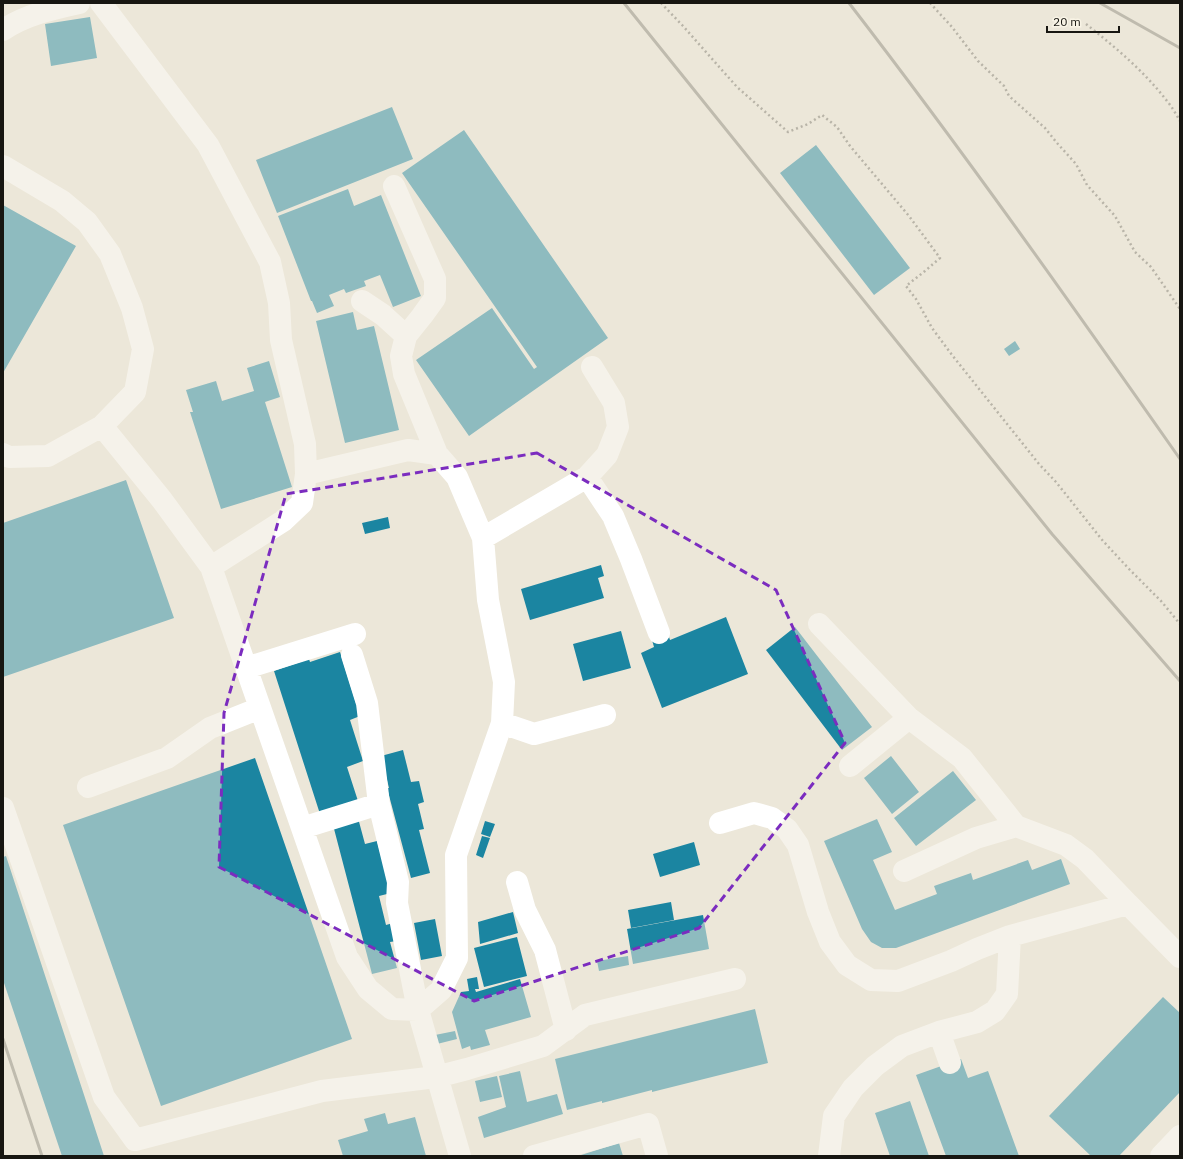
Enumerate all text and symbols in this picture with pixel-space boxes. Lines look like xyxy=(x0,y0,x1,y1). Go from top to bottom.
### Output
scale bar xyxy=(1047,8,1119,34)
text: 20 m xyxy=(1053,14,1081,29)

